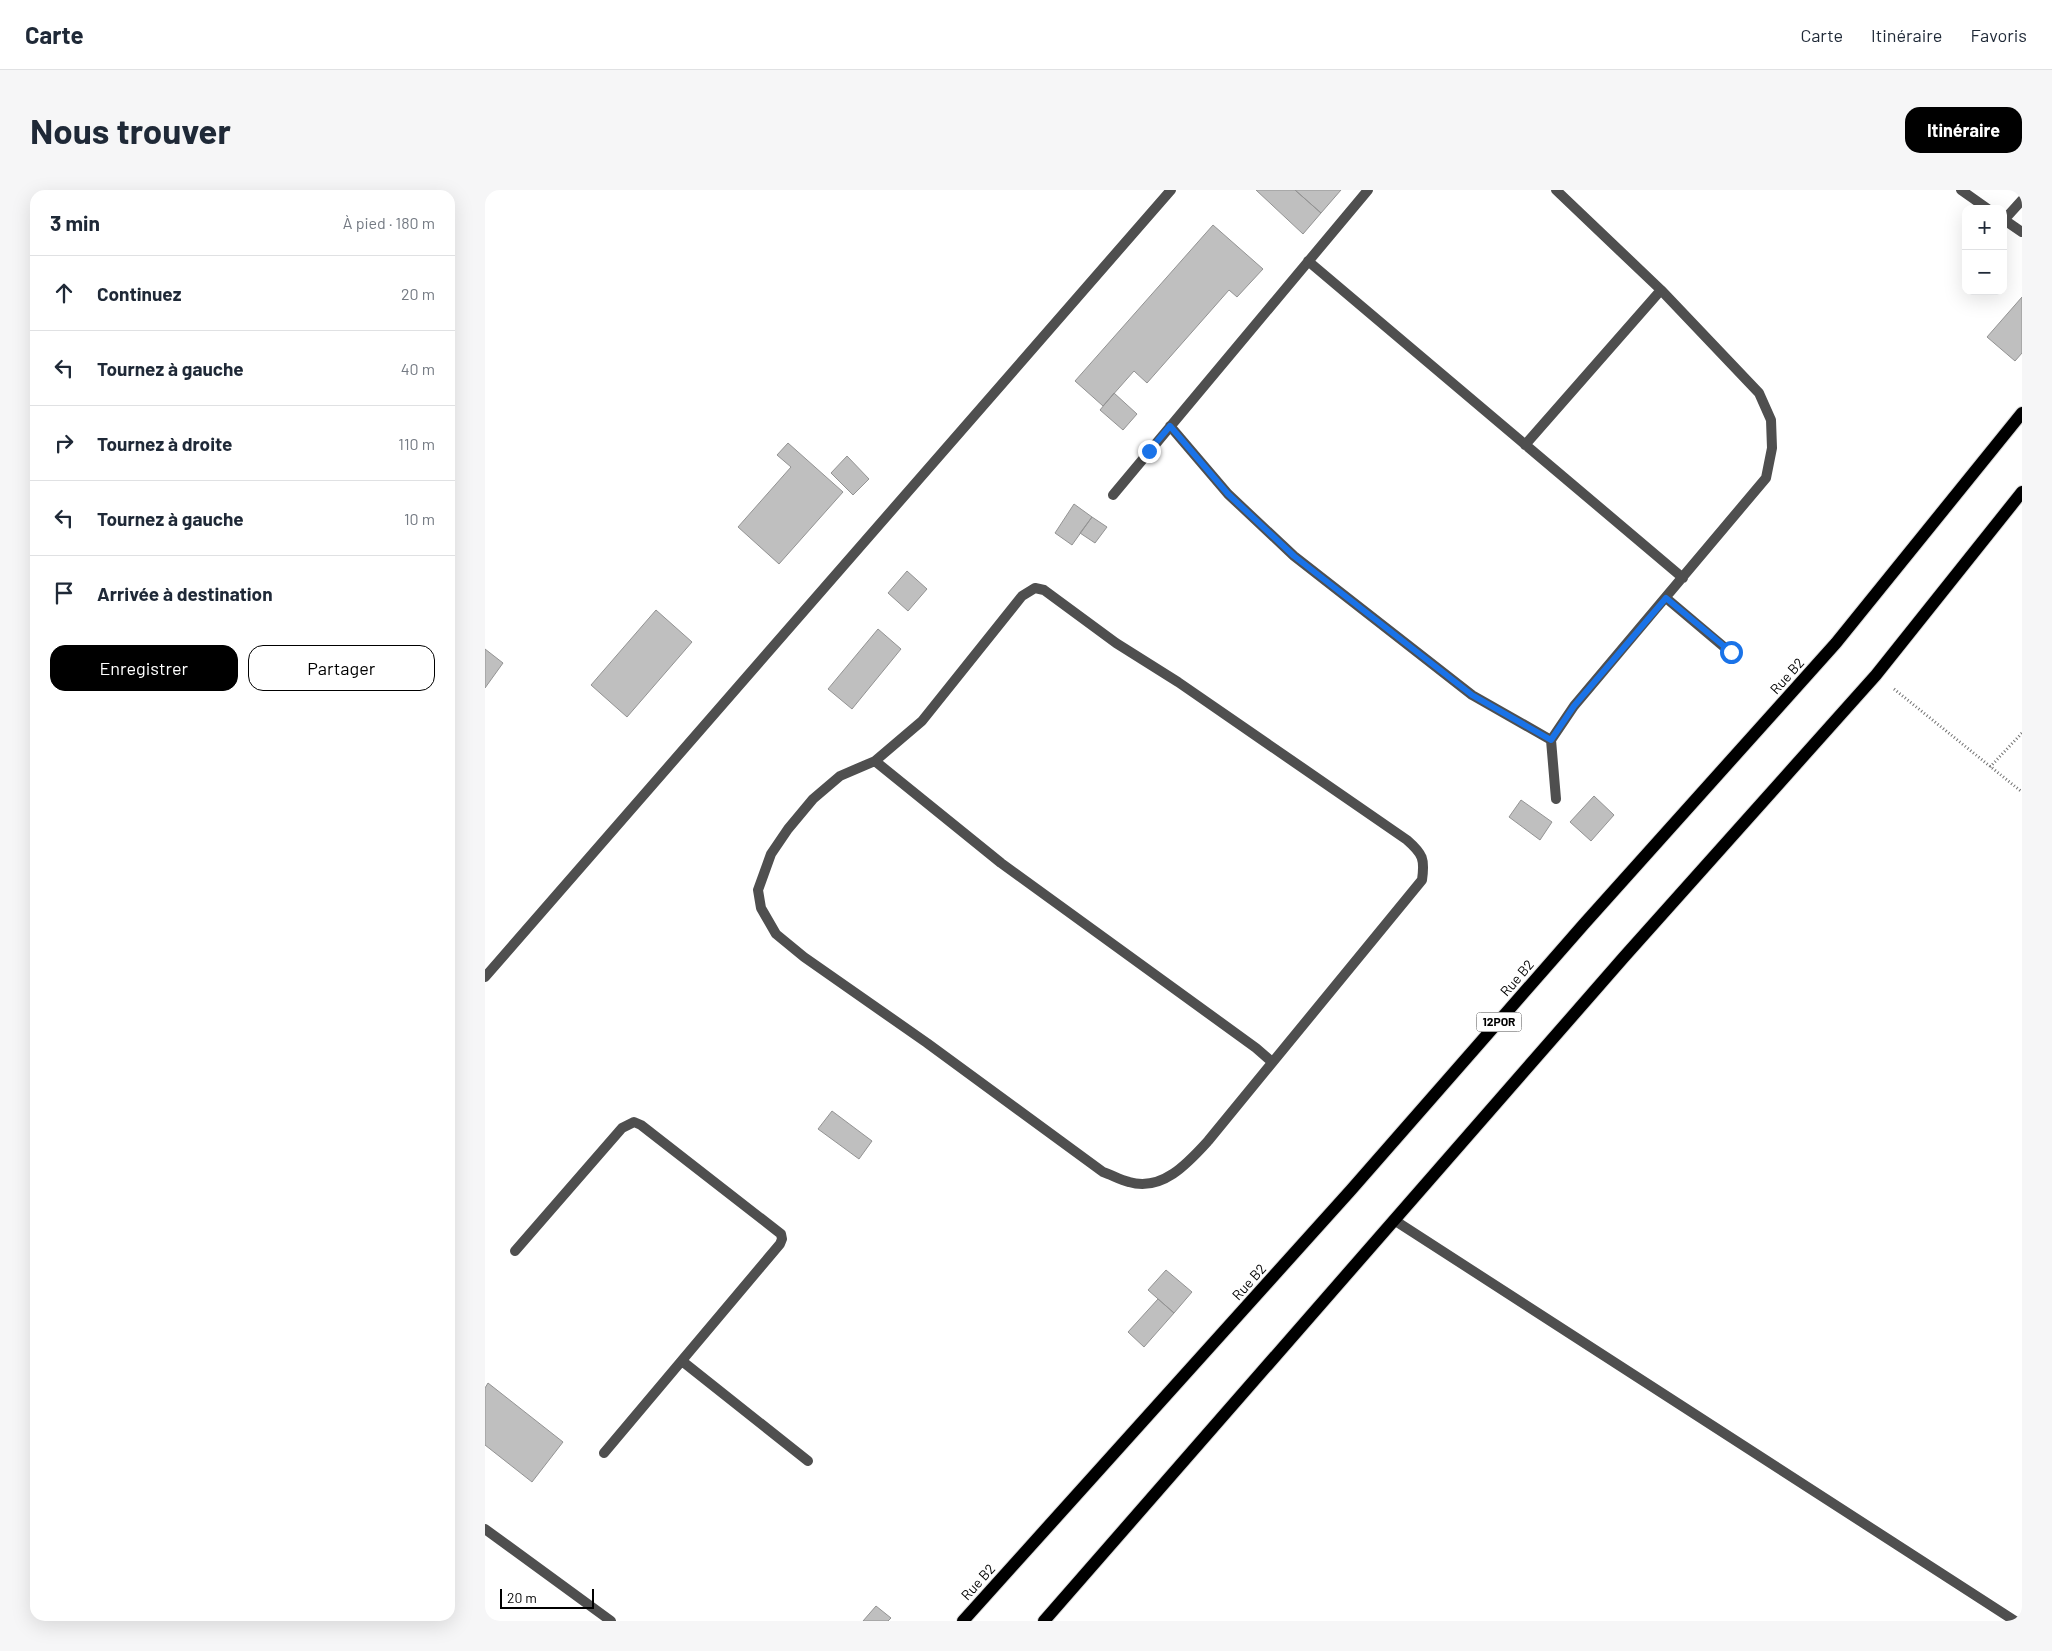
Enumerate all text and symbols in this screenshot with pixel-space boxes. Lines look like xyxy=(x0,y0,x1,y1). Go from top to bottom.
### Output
text: Carte xyxy=(25,20,84,49)
text: Carte xyxy=(1800,24,1843,46)
text: Itinéraire xyxy=(1871,24,1942,46)
text: Favoris xyxy=(1970,24,2027,46)
button: Itinéraire xyxy=(1905,107,2022,153)
text: Nous trouver xyxy=(30,109,231,151)
map controls xyxy=(1962,205,2007,295)
button: + xyxy=(1962,205,2007,250)
text: 3 min xyxy=(50,210,100,235)
text: À pied · 180 m xyxy=(343,213,435,232)
button: − xyxy=(1962,250,2007,295)
icon: ahead xyxy=(50,279,78,307)
text: Continuez xyxy=(97,282,181,305)
text: 20 m xyxy=(401,284,435,303)
icon: left xyxy=(50,354,78,382)
text: Tournez à gauche xyxy=(97,357,244,380)
text: 40 m xyxy=(401,359,435,378)
icon: right xyxy=(50,429,78,457)
text: Tournez à droite xyxy=(97,432,233,455)
text: 110 m xyxy=(398,434,435,453)
route end xyxy=(1138,440,1161,463)
icon: left xyxy=(50,504,78,532)
text: Tournez à gauche xyxy=(97,507,244,530)
text: 10 m xyxy=(404,509,435,528)
icon: arrive xyxy=(50,579,78,607)
text: Arrivée à destination xyxy=(97,582,273,605)
route start xyxy=(1720,641,1743,664)
button: Enregistrer xyxy=(50,645,238,691)
button: Partager xyxy=(248,645,435,691)
street label: Rue B2 xyxy=(1766,654,1807,697)
street label: Rue B2 xyxy=(1496,956,1537,999)
road number: 12POR xyxy=(1477,1012,1521,1032)
street label: Rue B2 xyxy=(1228,1260,1269,1303)
street label: Rue B2 xyxy=(957,1560,998,1603)
scale bar xyxy=(500,1586,594,1609)
text: 20 m xyxy=(507,1589,537,1606)

